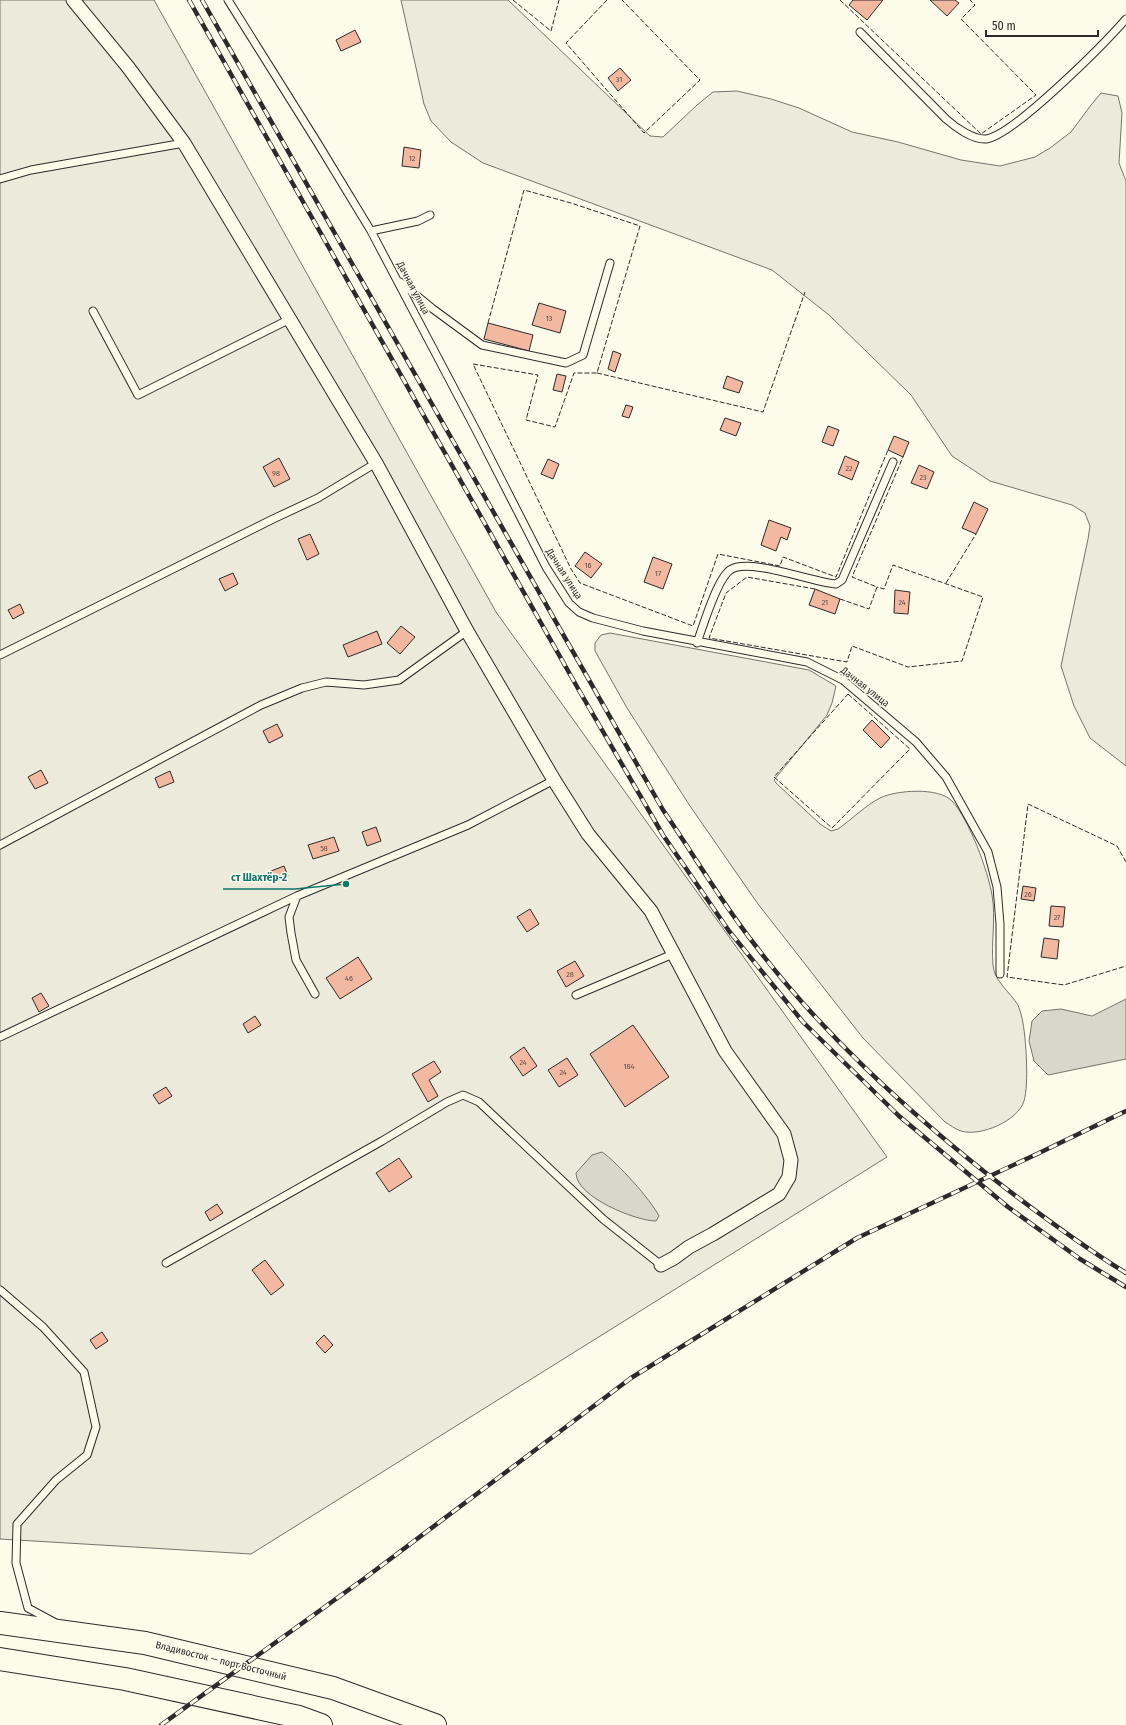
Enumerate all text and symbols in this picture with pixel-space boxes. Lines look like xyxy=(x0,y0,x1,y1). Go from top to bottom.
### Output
scale bar xyxy=(986,12,1098,38)
text: 50 m xyxy=(992,19,1016,33)
house number: 31 xyxy=(616,75,622,84)
house number: 12 xyxy=(409,154,416,163)
street label: Дачная улица xyxy=(394,259,432,317)
house number: 13 xyxy=(546,314,553,323)
house number: 22 xyxy=(845,464,853,473)
house number: 98 xyxy=(272,469,280,478)
house number: 23 xyxy=(919,473,927,482)
street label: Дачная улица xyxy=(543,546,585,602)
house number: 16 xyxy=(584,561,592,570)
house number: 17 xyxy=(655,569,662,578)
house number: 21 xyxy=(822,598,828,607)
house number: 24 xyxy=(898,598,906,607)
street label: Дачная улица xyxy=(838,664,892,710)
house number: 58 xyxy=(320,844,328,853)
callout: ст Шахтёр-2 xyxy=(223,866,295,889)
text: ст Шахтёр-2 xyxy=(231,871,287,884)
house number: 26 xyxy=(1024,890,1032,899)
house number: 27 xyxy=(1054,913,1061,922)
house number: 28 xyxy=(566,970,574,979)
house number: 46 xyxy=(345,974,353,983)
house number: 24 xyxy=(519,1058,527,1067)
house number: 184 xyxy=(624,1062,635,1071)
house number: 24 xyxy=(559,1068,567,1077)
street label: Владивосток — порт Восточный xyxy=(154,1639,288,1683)

